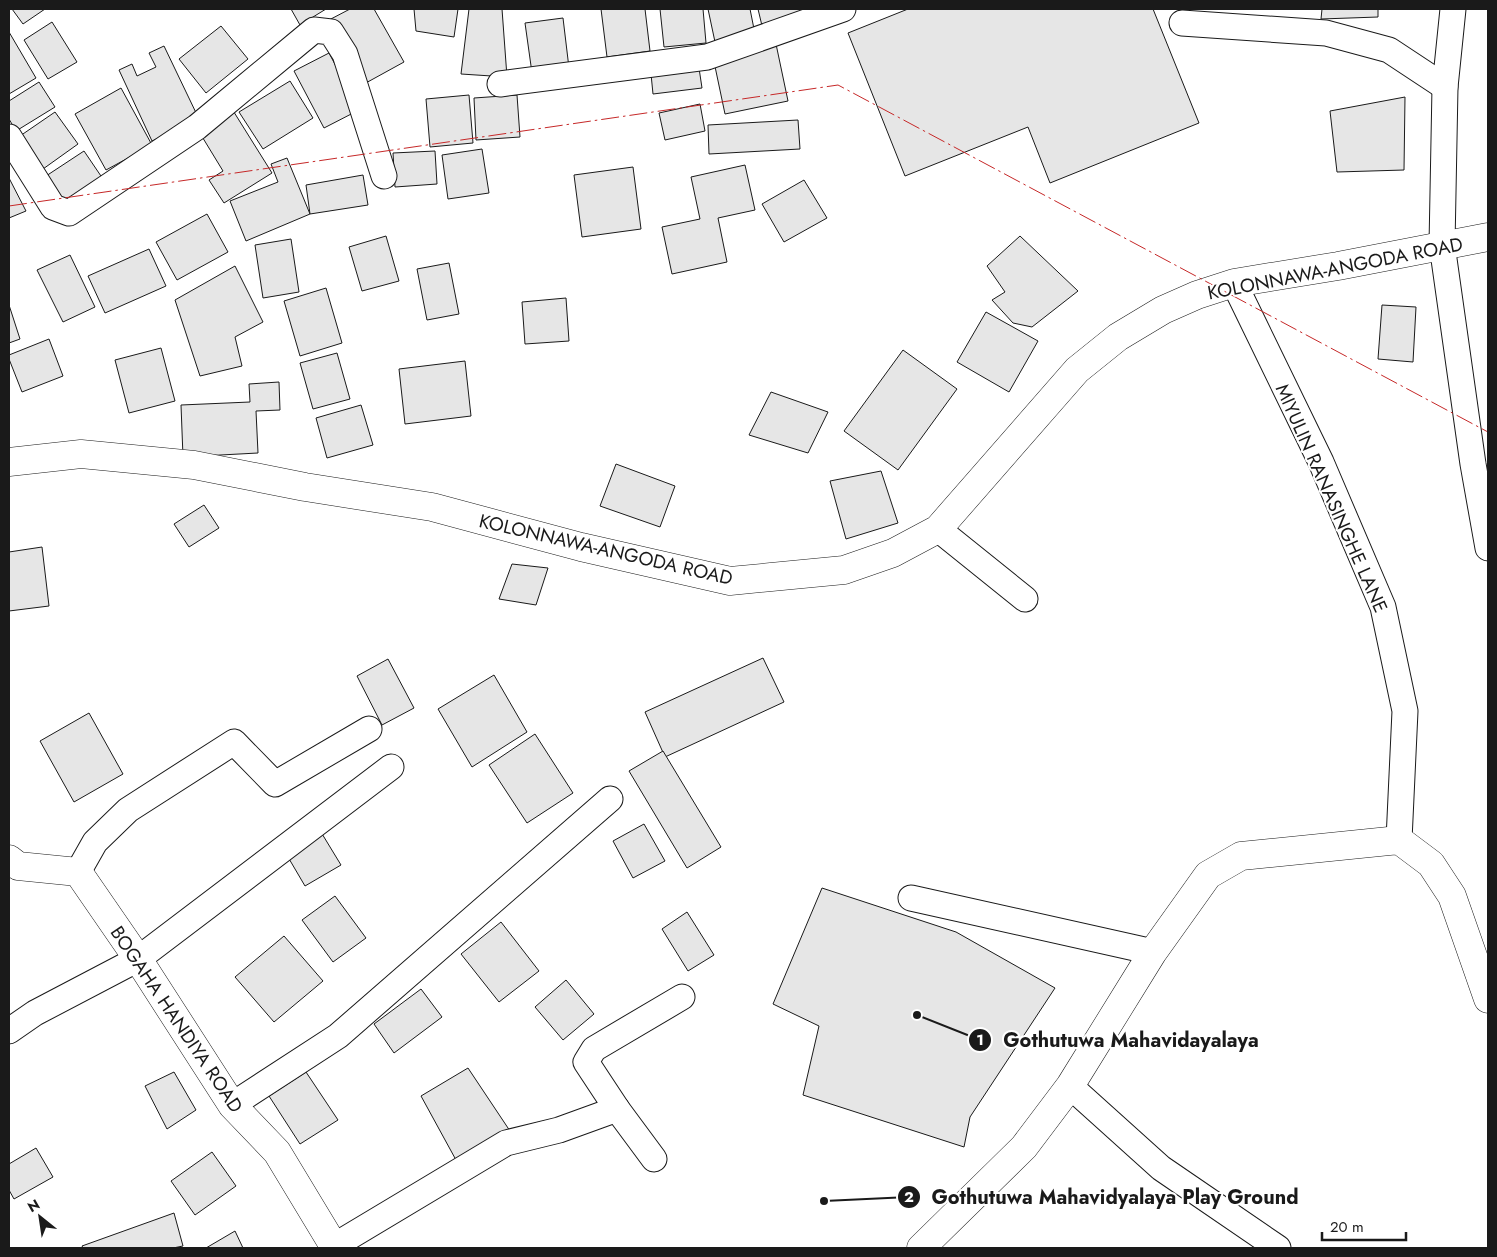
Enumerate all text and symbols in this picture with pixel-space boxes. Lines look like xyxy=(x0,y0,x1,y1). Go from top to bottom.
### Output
street label: KOLONNAWA-ANGODA ROAD xyxy=(1205,230,1465,306)
street label: MIYULIN RANASINGHE LANE xyxy=(1269,380,1394,617)
street label: KOLONNAWA-ANGODA ROAD xyxy=(476,507,735,592)
street label: BOGAHA HANDIYA ROAD xyxy=(104,920,249,1118)
callout: Gothutuwa Mahavidayalaya xyxy=(968,1023,1268,1058)
text: Gothutuwa Mahavidayalaya xyxy=(1003,1026,1259,1055)
text: 1 xyxy=(976,1029,984,1051)
callout: Gothutuwa Mahavidyalaya Play Ground xyxy=(896,1179,1308,1214)
text: Gothutuwa Mahavidyalaya Play Ground xyxy=(931,1183,1299,1212)
text: 2 xyxy=(904,1186,914,1208)
north arrow xyxy=(15,1192,65,1242)
text: N xyxy=(24,1194,43,1217)
scale bar xyxy=(1322,1210,1406,1242)
text: 20 m xyxy=(1330,1216,1364,1238)

